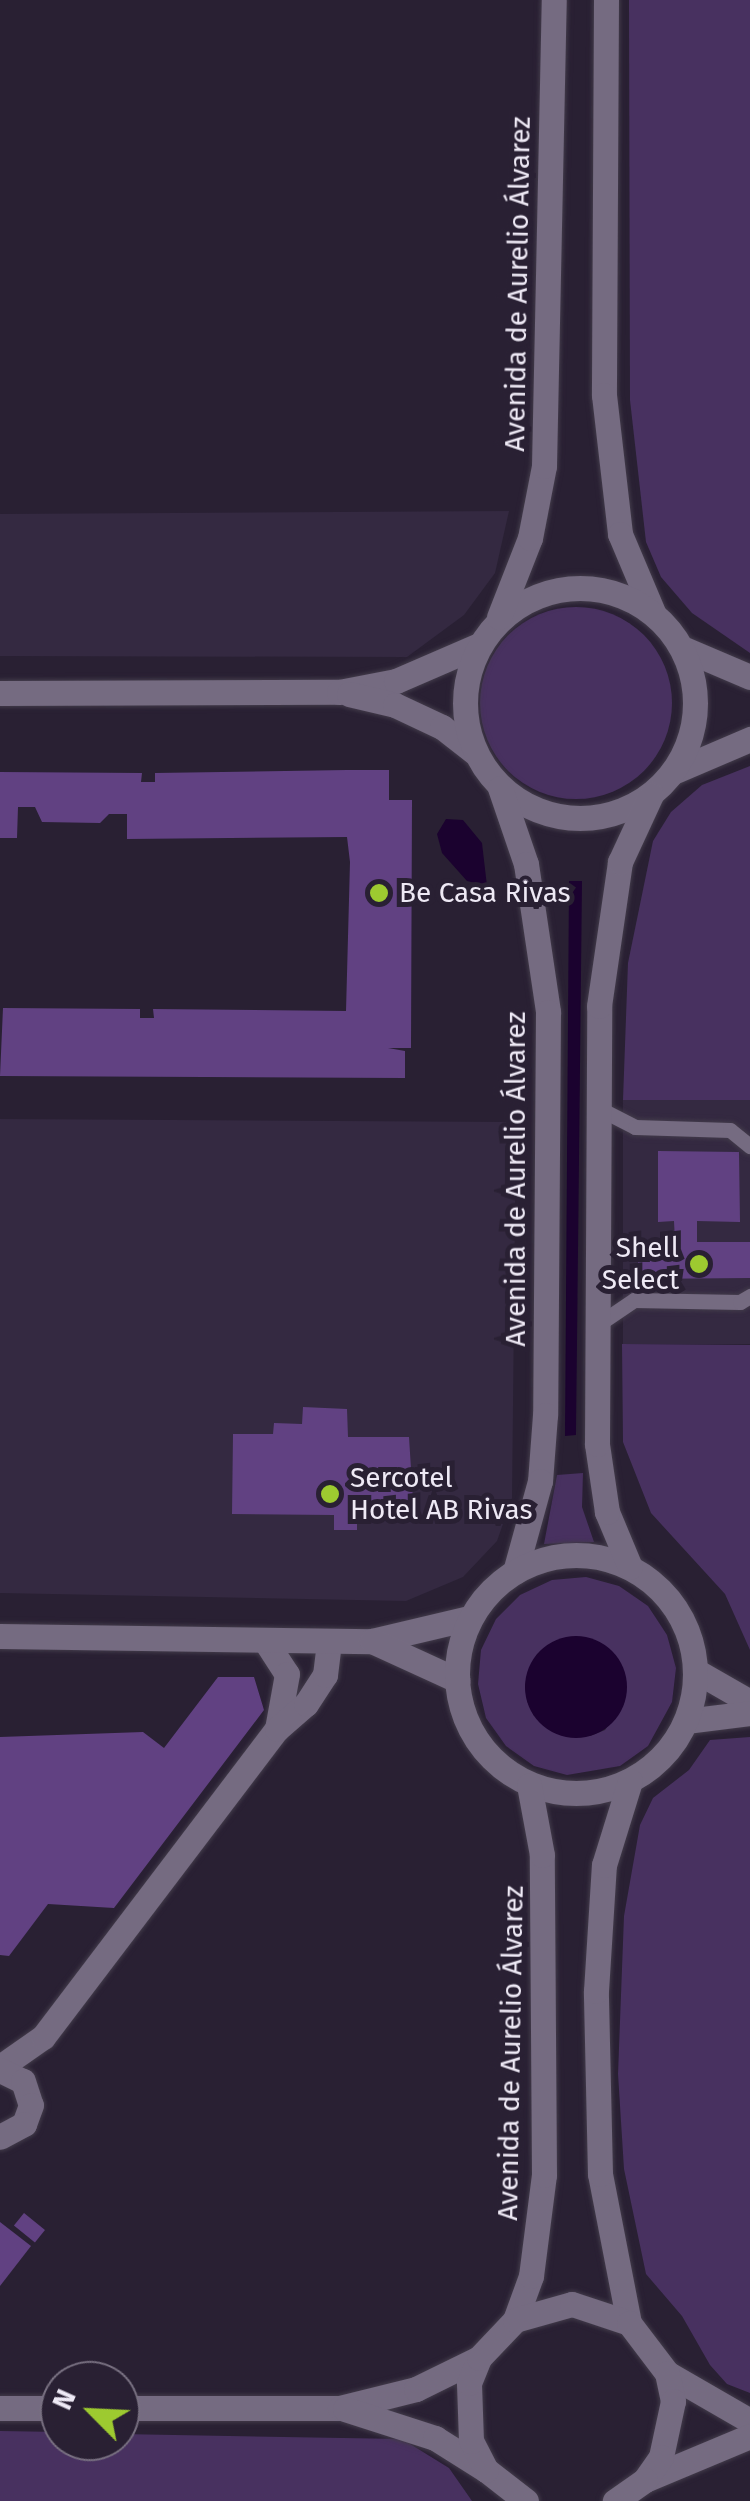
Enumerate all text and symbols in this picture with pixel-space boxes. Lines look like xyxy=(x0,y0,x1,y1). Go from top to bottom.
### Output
street label: Avenida de Aurelio Álvarez xyxy=(498,116,538,452)
place label: Be Casa Rivas xyxy=(399,876,571,910)
marker: Be Casa Rivas xyxy=(368,882,390,904)
street label: Avenida de Aurelio Álvarez xyxy=(499,1011,533,1347)
place label: Shell Select xyxy=(602,1231,679,1297)
marker: Shell Select xyxy=(688,1253,710,1275)
place label: Sercotel Hotel AB Rivas xyxy=(350,1461,533,1527)
marker: Sercotel Hotel AB Rivas xyxy=(319,1483,341,1505)
street label: Avenida de Aurelio Álvarez xyxy=(491,1885,531,2221)
north arrow xyxy=(40,2361,140,2461)
text: N xyxy=(45,2384,83,2415)

